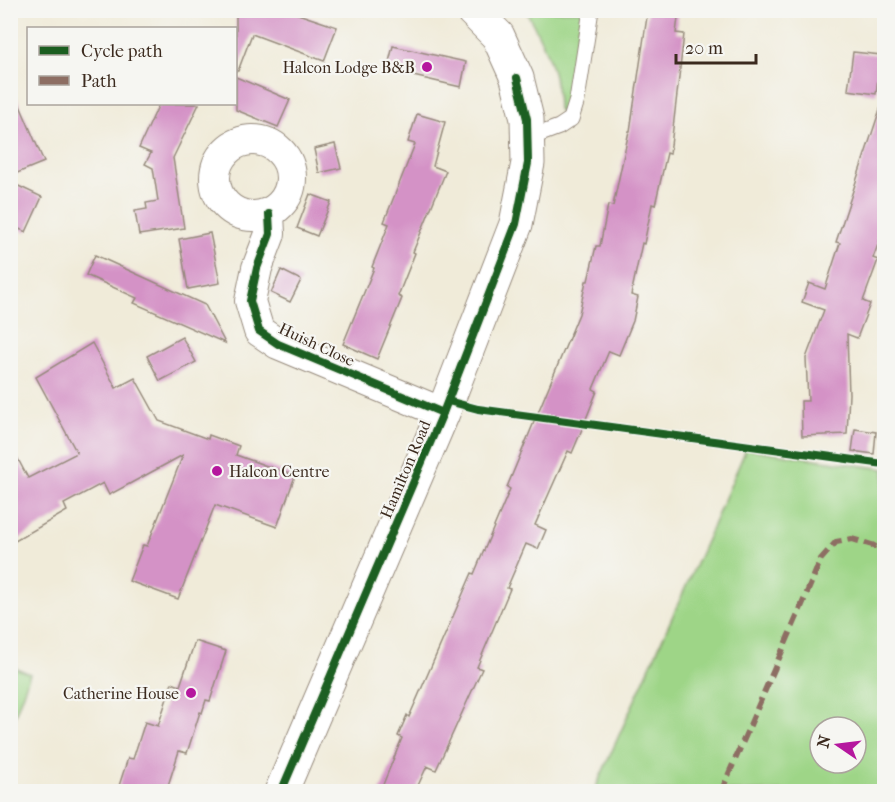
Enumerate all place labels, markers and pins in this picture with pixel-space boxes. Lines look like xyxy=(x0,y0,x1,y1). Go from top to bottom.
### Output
place label: Halcon Lodge B&B xyxy=(282,58,415,77)
marker: Halcon Lodge B&B xyxy=(420,60,434,74)
place label: Halcon Centre xyxy=(229,462,329,481)
marker: Halcon Centre xyxy=(210,464,224,478)
place label: Catherine House xyxy=(63,684,179,703)
marker: Catherine House xyxy=(184,686,198,700)

